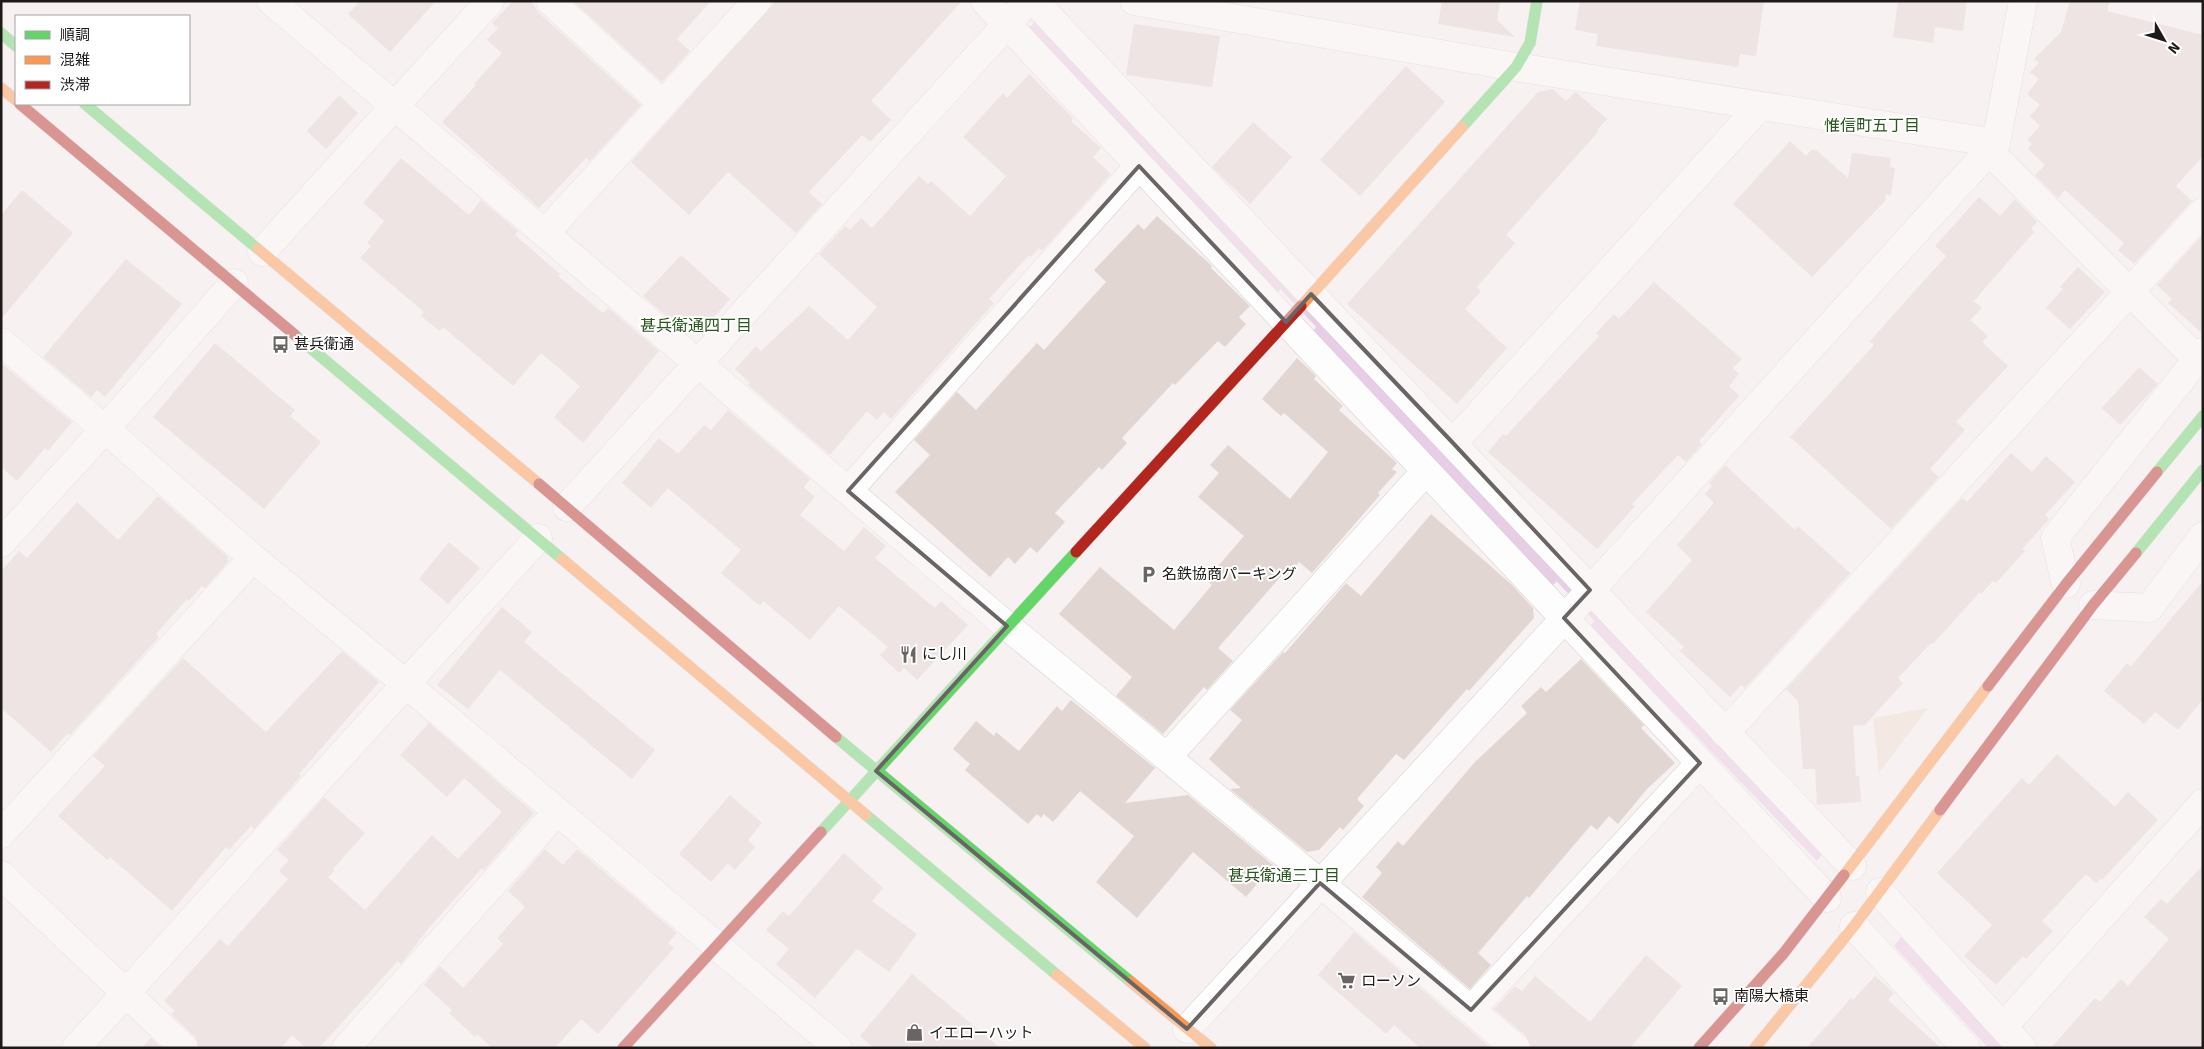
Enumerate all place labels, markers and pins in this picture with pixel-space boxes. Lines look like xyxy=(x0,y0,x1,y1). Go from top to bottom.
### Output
bus stop icon: 甚兵衛通 xyxy=(270,334,290,354)
place label: 甚兵衛通 xyxy=(294,335,354,353)
parking icon: 名鉄協商パーキング xyxy=(1138,564,1158,584)
place label: 名鉄協商パーキング xyxy=(1162,565,1297,583)
restaurant icon: にし川 xyxy=(898,644,918,664)
place label: にし川 xyxy=(922,645,967,663)
supermarket icon: ローソン xyxy=(1337,971,1357,991)
place label: ローソン xyxy=(1361,972,1421,990)
bus stop icon: 南陽大橋東 xyxy=(1710,986,1730,1006)
place label: 南陽大橋東 xyxy=(1734,987,1809,1005)
shop icon: イエローハット xyxy=(905,1023,925,1043)
place label: イエローハット xyxy=(929,1024,1034,1042)

